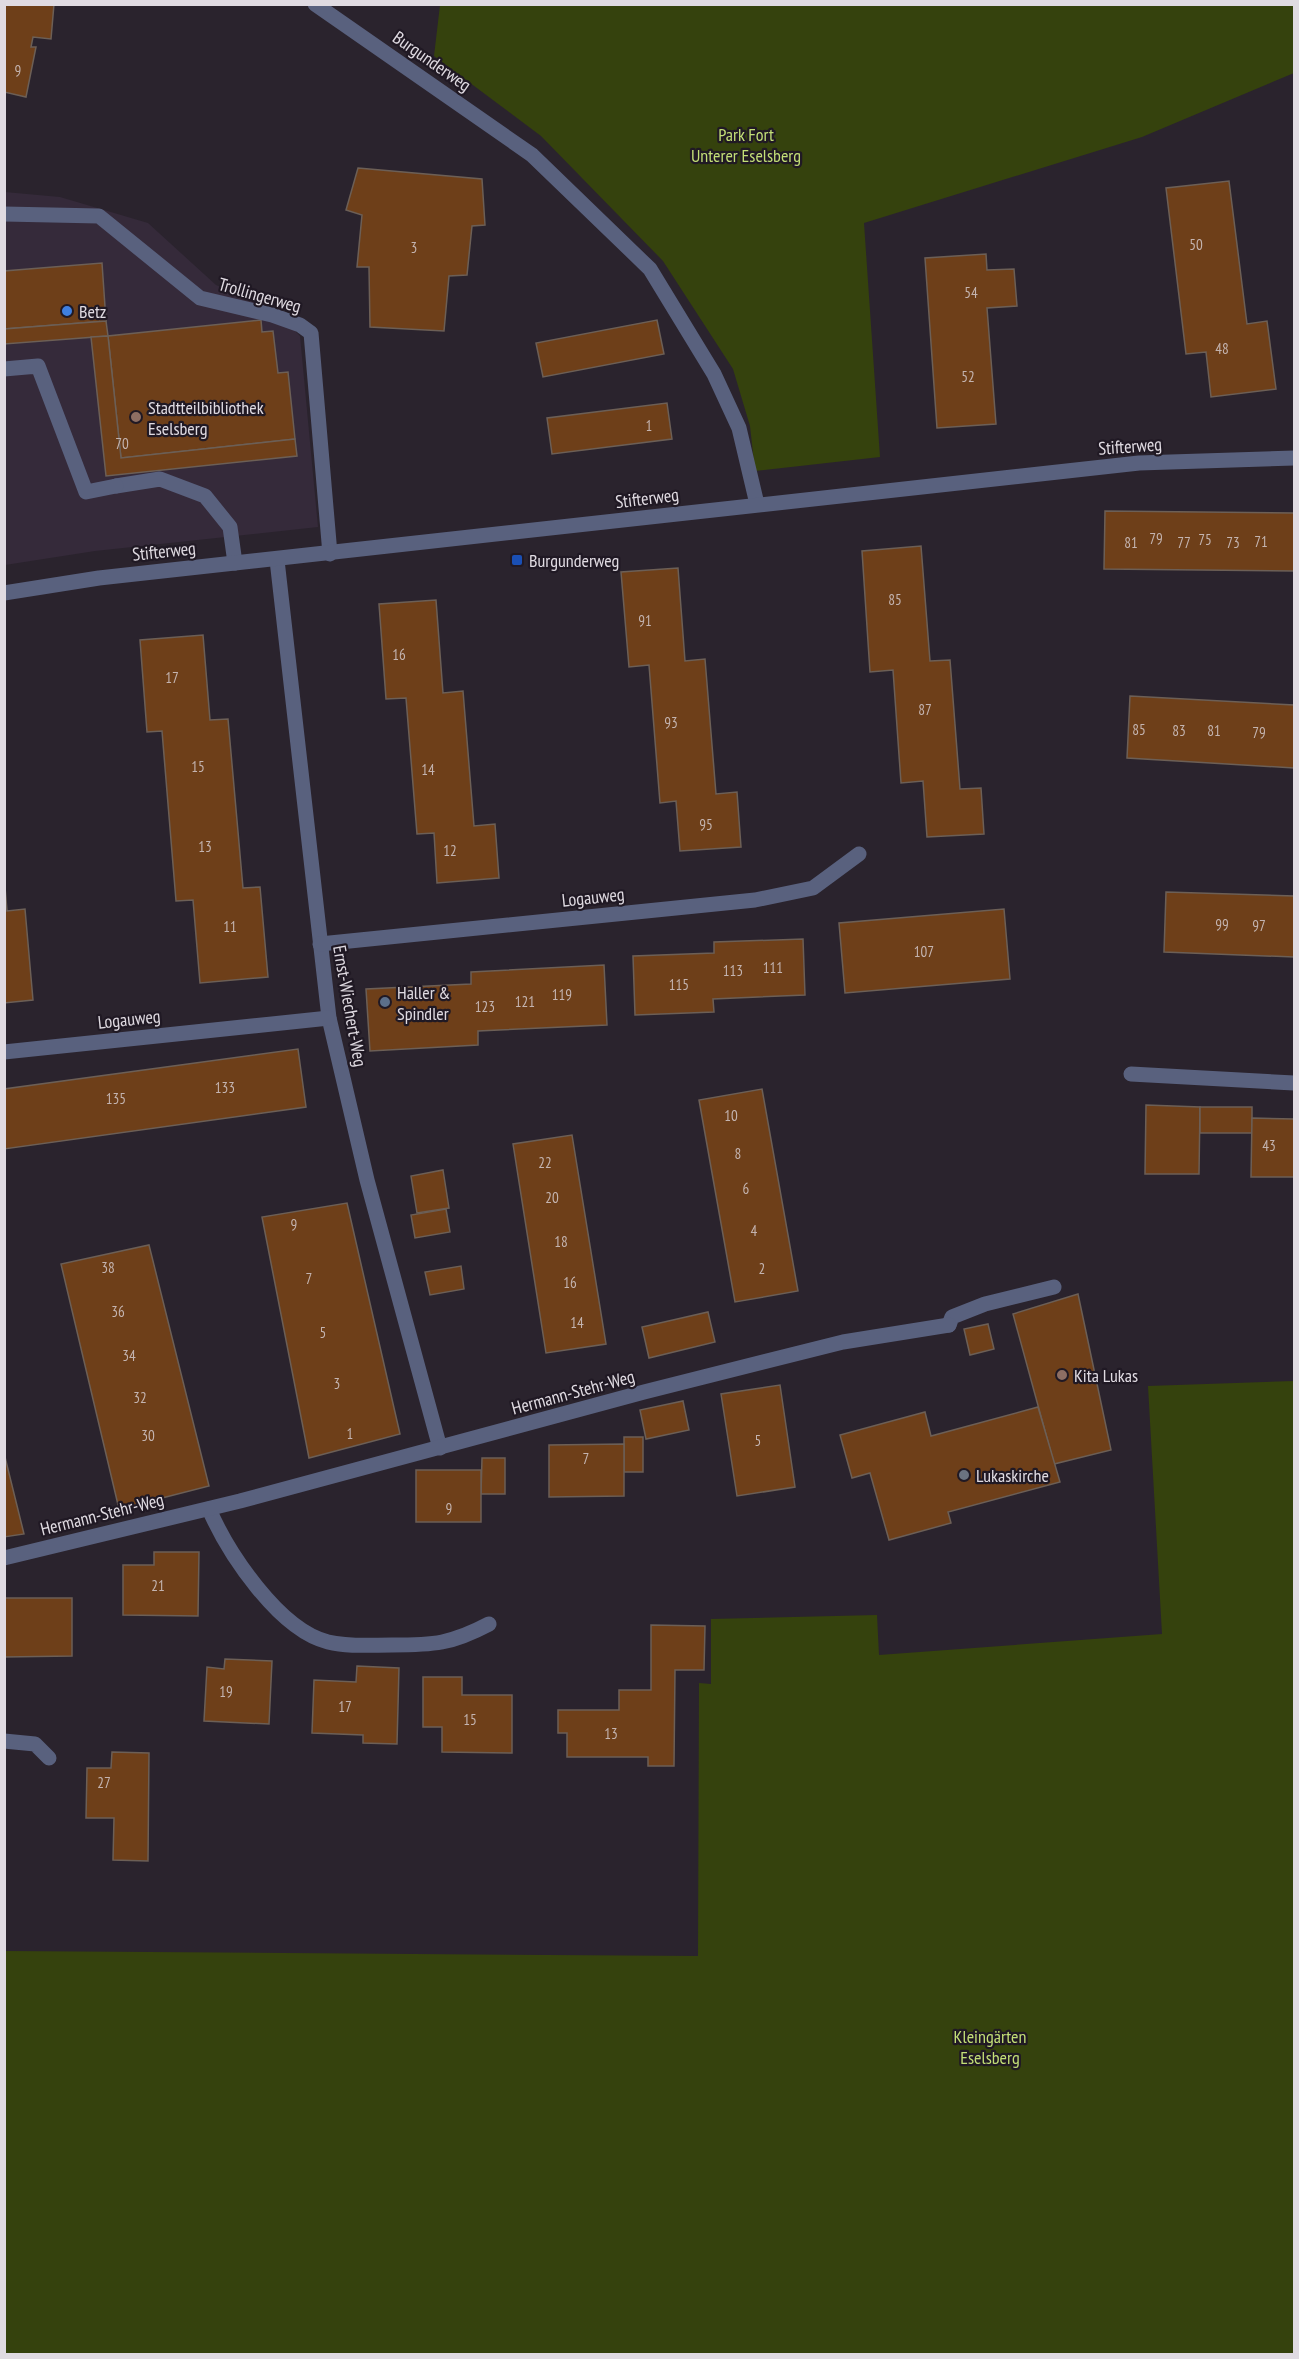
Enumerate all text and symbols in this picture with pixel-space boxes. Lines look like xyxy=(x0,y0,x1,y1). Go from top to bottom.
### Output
street label: Burgunderweg xyxy=(388,26,476,96)
house number: 9 xyxy=(15,61,21,80)
park label: Park Fort Unterer Eselsberg xyxy=(691,123,801,167)
house number: 50 xyxy=(1189,235,1203,254)
house number: 3 xyxy=(411,238,417,257)
street label: Trollingerweg xyxy=(216,272,304,318)
house number: 54 xyxy=(964,283,978,302)
place label: Betz xyxy=(79,300,106,323)
marker: Betz xyxy=(60,304,74,318)
house number: 48 xyxy=(1215,339,1229,358)
house number: 52 xyxy=(961,367,975,386)
place label: Stadtteilbibliothek Eselsberg xyxy=(148,396,264,440)
marker: Stadtteilbibliothek Eselsberg xyxy=(129,410,143,424)
house number: 1 xyxy=(646,416,652,435)
street label: Stifterweg xyxy=(1097,432,1163,460)
house number: 70 xyxy=(115,434,129,453)
street label: Stifterweg xyxy=(614,483,680,513)
house number: 79 xyxy=(1149,529,1163,548)
house number: 75 xyxy=(1198,530,1212,549)
house number: 71 xyxy=(1254,532,1268,551)
house number: 81 xyxy=(1124,533,1138,552)
house number: 77 xyxy=(1177,533,1191,552)
house number: 73 xyxy=(1226,533,1240,552)
street label: Stifterweg xyxy=(131,536,197,566)
place label: Burgunderweg xyxy=(529,549,619,572)
marker: Burgunderweg xyxy=(510,553,524,567)
house number: 85 xyxy=(888,590,902,609)
house number: 91 xyxy=(638,611,652,630)
house number: 16 xyxy=(392,645,406,664)
house number: 17 xyxy=(165,668,179,687)
house number: 87 xyxy=(918,700,932,719)
house number: 93 xyxy=(664,713,678,732)
house number: 85 xyxy=(1132,720,1146,739)
house number: 83 xyxy=(1172,721,1186,740)
house number: 81 xyxy=(1207,721,1221,740)
house number: 79 xyxy=(1252,723,1266,742)
house number: 15 xyxy=(191,757,205,776)
house number: 14 xyxy=(421,760,435,779)
house number: 95 xyxy=(699,815,713,834)
house number: 13 xyxy=(198,837,212,856)
house number: 12 xyxy=(443,841,457,860)
street label: Logauweg xyxy=(561,882,625,912)
house number: 99 xyxy=(1215,915,1229,934)
house number: 97 xyxy=(1252,916,1266,935)
house number: 11 xyxy=(223,917,237,936)
house number: 107 xyxy=(914,942,934,961)
street label: Ernst-Wiechert-Weg xyxy=(328,943,372,1069)
house number: 111 xyxy=(763,958,783,977)
house number: 113 xyxy=(723,961,743,980)
house number: 115 xyxy=(669,975,689,994)
place label: Haller & Spindler xyxy=(397,981,450,1025)
house number: 119 xyxy=(552,985,572,1004)
house number: 121 xyxy=(515,992,535,1011)
marker: Haller & Spindler xyxy=(378,995,392,1009)
house number: 123 xyxy=(475,997,495,1016)
street label: Logauweg xyxy=(97,1004,161,1034)
house number: 133 xyxy=(215,1078,235,1097)
house number: 135 xyxy=(106,1089,126,1108)
house number: 10 xyxy=(724,1106,738,1125)
house number: 43 xyxy=(1262,1136,1276,1155)
house number: 8 xyxy=(735,1144,741,1163)
house number: 22 xyxy=(538,1153,552,1172)
house number: 6 xyxy=(743,1179,750,1198)
house number: 20 xyxy=(545,1188,559,1207)
house number: 9 xyxy=(291,1215,297,1234)
house number: 4 xyxy=(751,1221,758,1240)
house number: 18 xyxy=(554,1232,568,1251)
house number: 38 xyxy=(101,1258,115,1277)
house number: 2 xyxy=(759,1259,765,1278)
house number: 7 xyxy=(306,1269,312,1288)
house number: 16 xyxy=(563,1273,577,1292)
house number: 36 xyxy=(111,1302,125,1321)
house number: 14 xyxy=(570,1313,584,1332)
house number: 5 xyxy=(320,1323,326,1342)
house number: 34 xyxy=(122,1346,136,1365)
place label: Kita Lukas xyxy=(1074,1364,1138,1387)
street label: Hermann-Stehr-Weg xyxy=(509,1365,637,1419)
marker: Kita Lukas xyxy=(1055,1368,1069,1382)
house number: 3 xyxy=(334,1374,340,1393)
house number: 32 xyxy=(133,1388,147,1407)
house number: 1 xyxy=(347,1424,353,1443)
house number: 30 xyxy=(141,1426,155,1445)
house number: 5 xyxy=(755,1431,761,1450)
house number: 7 xyxy=(583,1449,589,1468)
place label: Lukaskirche xyxy=(976,1464,1049,1487)
marker: Lukaskirche xyxy=(957,1468,971,1482)
street label: Hermann-Stehr-Weg xyxy=(38,1488,166,1540)
house number: 9 xyxy=(446,1499,452,1518)
house number: 21 xyxy=(151,1576,165,1595)
house number: 19 xyxy=(219,1682,233,1701)
house number: 17 xyxy=(338,1697,352,1716)
house number: 15 xyxy=(463,1710,477,1729)
house number: 13 xyxy=(604,1724,618,1743)
house number: 27 xyxy=(97,1773,111,1792)
park label: Kleingärten Eselsberg xyxy=(954,2025,1026,2069)

